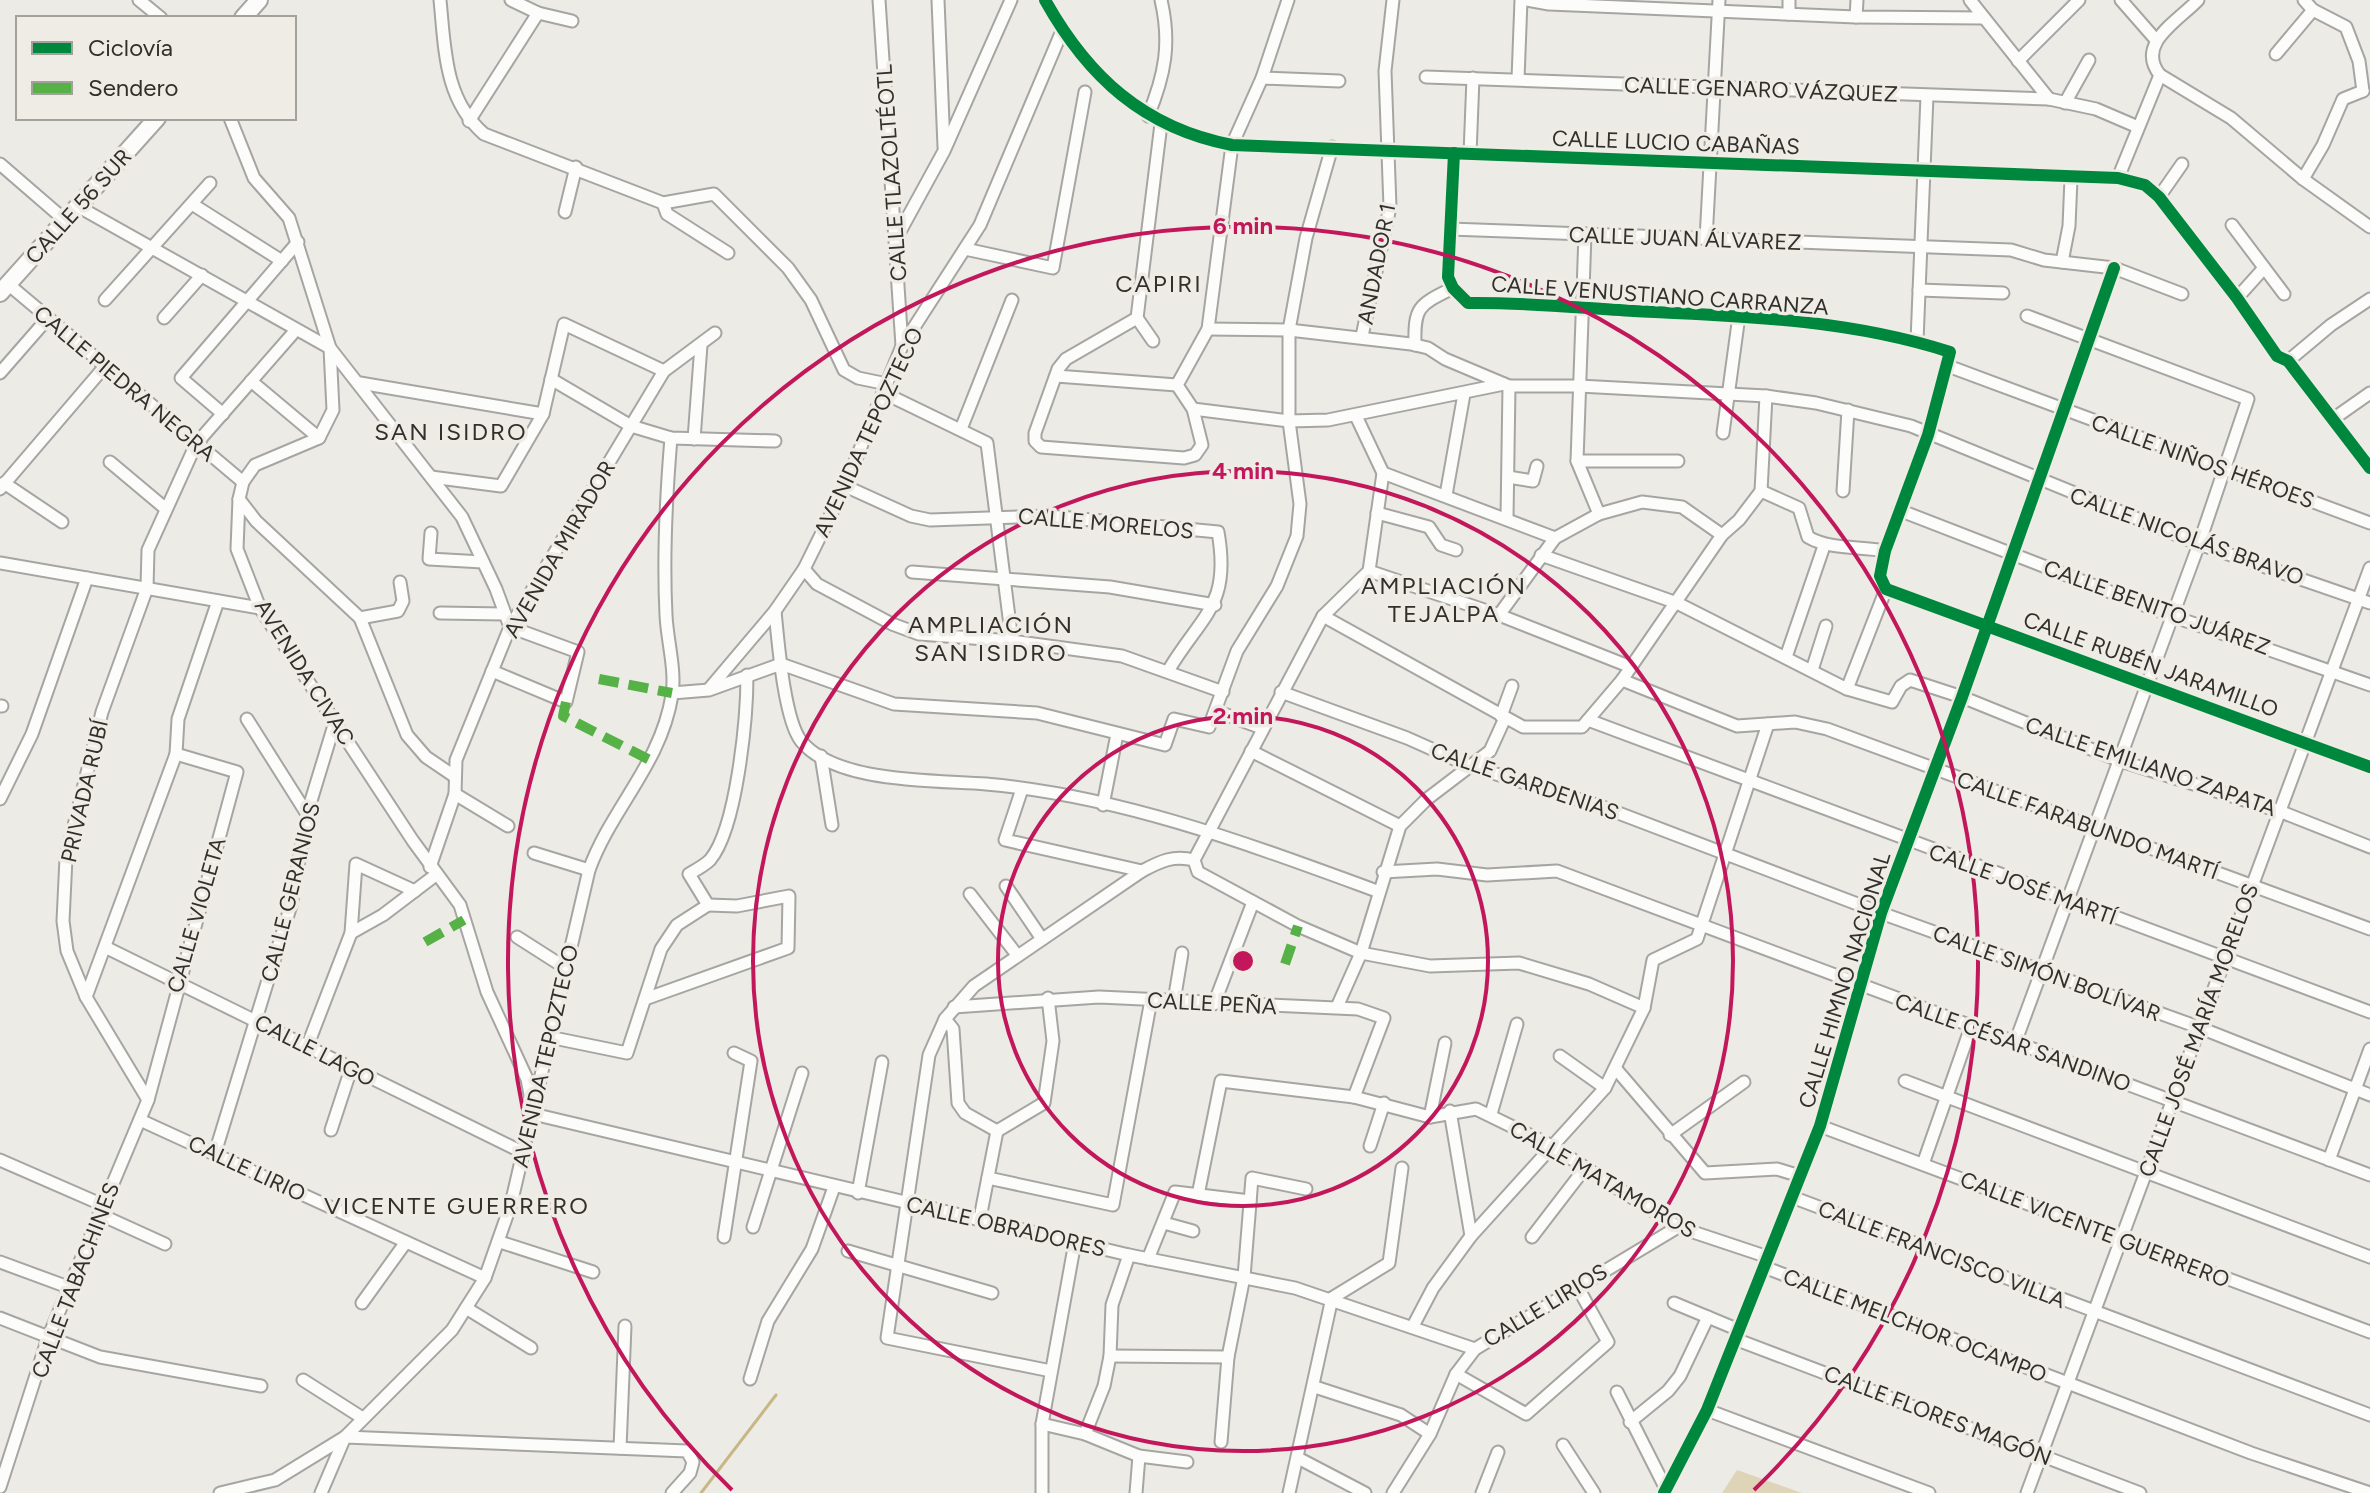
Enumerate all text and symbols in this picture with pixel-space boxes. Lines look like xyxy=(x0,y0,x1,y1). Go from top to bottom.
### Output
legend xyxy=(16,16,296,120)
text: Ciclovía xyxy=(88,33,173,62)
street label: CALLE TLAZOLTÉOTL xyxy=(870,63,913,282)
street label: CALLE GENARO VÁZQUEZ xyxy=(1624,71,1898,108)
text: Sendero xyxy=(88,73,178,102)
street label: CALLE LUCIO CABAÑAS xyxy=(1552,125,1800,160)
street label: CALLE 56 SUR xyxy=(20,143,137,269)
street label: ANDADOR 1 xyxy=(1352,201,1401,327)
text: 6 min xyxy=(1213,211,1273,240)
street label: CALLE JUAN ÁLVAREZ xyxy=(1568,221,1802,256)
district label: CAPIRI xyxy=(1115,269,1203,298)
street label: CALLE VENUSTIANO CARRANZA xyxy=(1490,270,1830,321)
street label: CALLE PIEDRA NEGRA xyxy=(28,300,221,467)
street label: AVENIDA TEPOZTECO xyxy=(808,323,929,541)
street label: CALLE NIÑOS HÉROES xyxy=(2088,409,2318,514)
district label: SAN ISIDRO xyxy=(374,417,528,446)
street label: AVENIDA MIRADOR xyxy=(498,456,621,643)
text: 4 min xyxy=(1212,456,1274,485)
street label: CALLE NICOLÁS BRAVO xyxy=(2066,482,2307,591)
street label: CALLE MORELOS xyxy=(1017,502,1195,545)
street label: CALLE BENITO JUÁREZ xyxy=(2040,554,2274,661)
district label: AMPLIACIÓN TEJALPA xyxy=(1361,571,1527,628)
street label: AVENIDA CIVAC xyxy=(249,594,360,750)
street label: CALLE RUBÉN JARAMILLO xyxy=(2020,606,2282,723)
district label: AMPLIACIÓN SAN ISIDRO xyxy=(908,610,1074,667)
text: 2 min xyxy=(1213,701,1273,730)
street label: CALLE EMILIANO ZAPATA xyxy=(2022,711,2280,822)
street label: PRIVADA RUBÍ xyxy=(55,716,114,865)
street label: CALLE GARDENIAS xyxy=(1427,737,1622,826)
street label: CALLE FARABUNDO MARTÍ xyxy=(1953,765,2223,886)
street label: CALLE GERANIOS xyxy=(255,800,326,985)
street label: CALLE VIOLETA xyxy=(161,834,232,996)
street label: CALLE JOSÉ MARTÍ xyxy=(1925,838,2121,931)
street label: CALLE HIMNO NACIONAL xyxy=(1793,848,1896,1111)
street label: CALLE JOSÉ MARÍA MORELOS xyxy=(2133,880,2264,1181)
street label: CALLE SIMÓN BOLÍVAR xyxy=(1929,920,2164,1027)
street label: AVENIDA TEPOZTECO xyxy=(507,942,584,1170)
centre of rings xyxy=(1229,947,1257,975)
street label: CALLE PEÑA xyxy=(1146,987,1278,1020)
street label: CALLE CÉSAR SANDINO xyxy=(1891,987,2135,1098)
street label: CALLE LAGO xyxy=(250,1009,380,1092)
street label: CALLE MATAMOROS xyxy=(1505,1115,1701,1244)
street label: CALLE LIRIO xyxy=(184,1130,310,1207)
street label: CALLE VICENTE GUERRERO xyxy=(1956,1166,2233,1293)
street label: CALLE TABACHINES xyxy=(26,1179,125,1382)
street label: CALLE OBRADORES xyxy=(904,1190,1108,1263)
district label: VICENTE GUERRERO xyxy=(324,1191,590,1220)
street label: CALLE FRANCISCO VILLA xyxy=(1814,1195,2069,1314)
street label: CALLE LIRIOS xyxy=(1478,1258,1612,1353)
street label: CALLE MELCHOR OCAMPO xyxy=(1779,1263,2050,1388)
street label: CALLE FLORES MAGÓN xyxy=(1820,1360,2055,1471)

